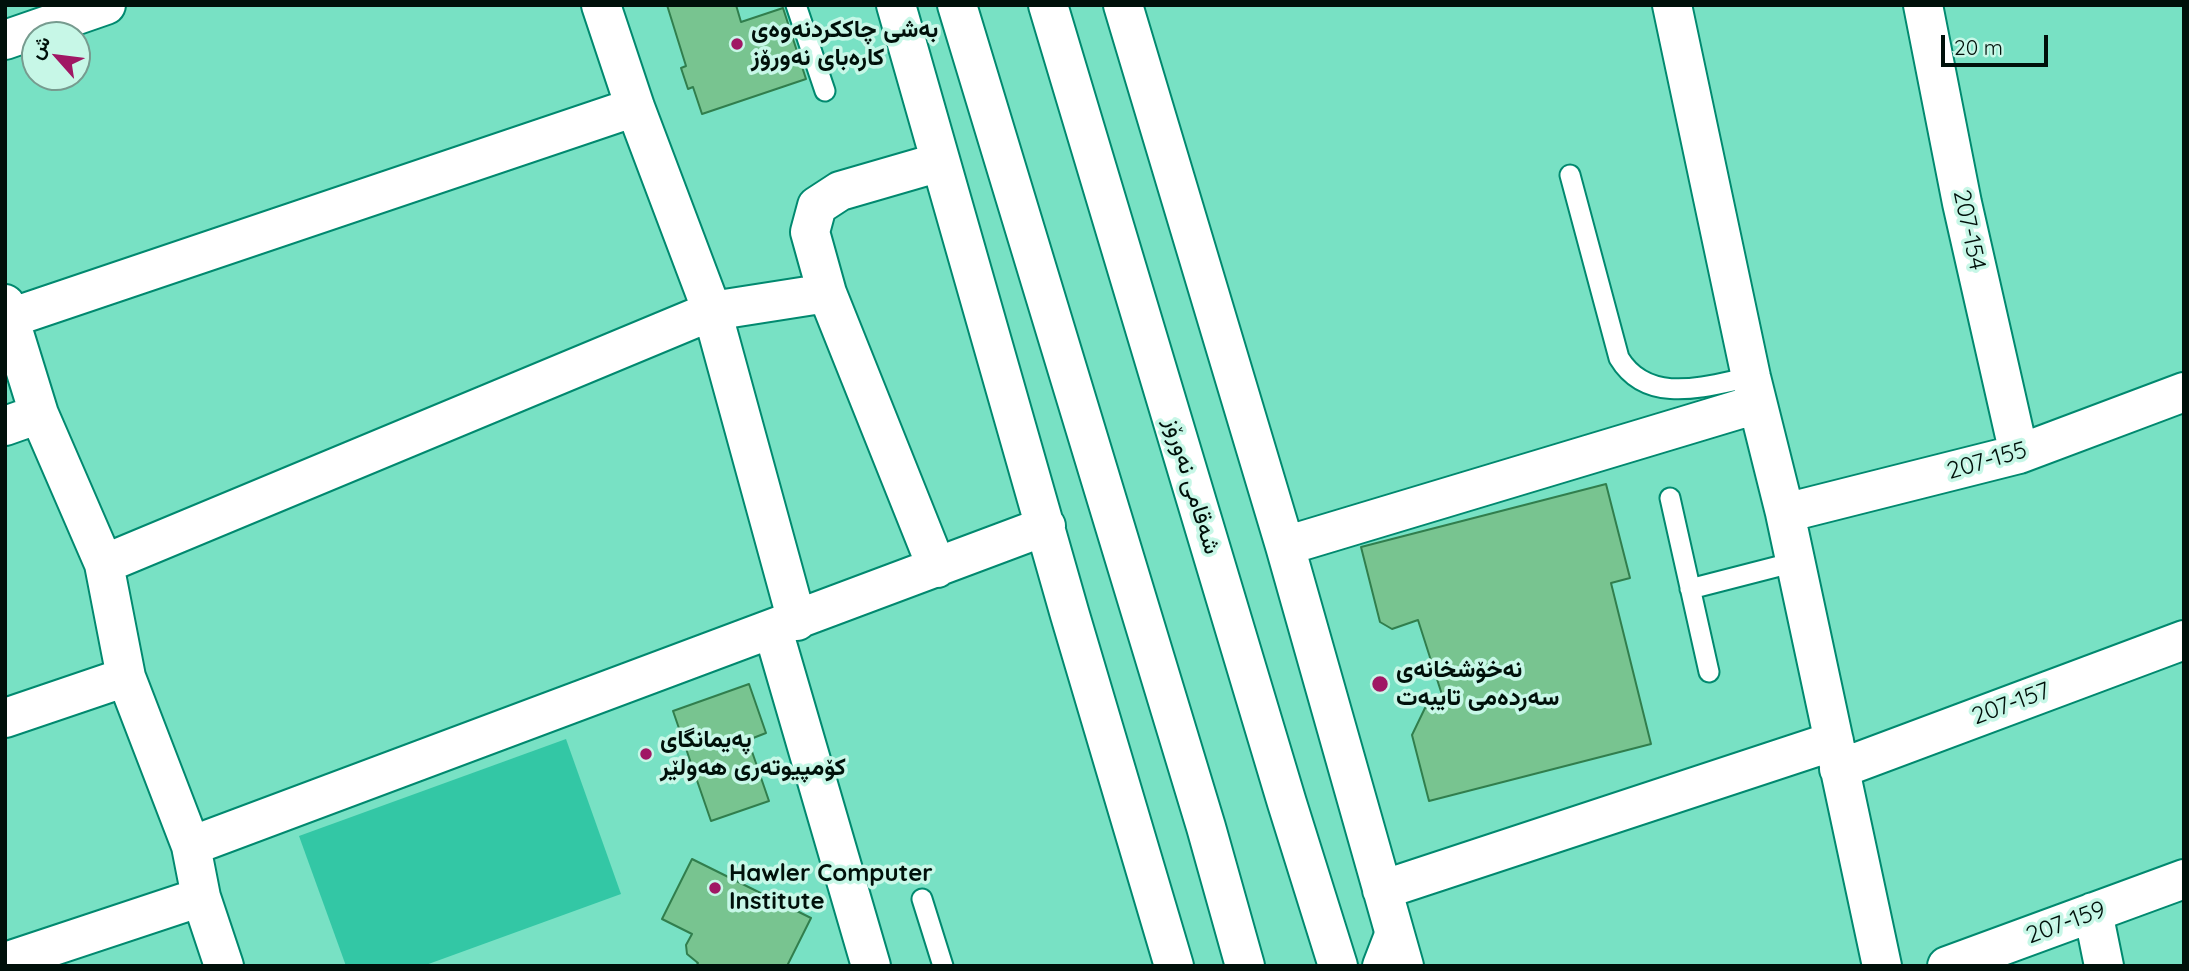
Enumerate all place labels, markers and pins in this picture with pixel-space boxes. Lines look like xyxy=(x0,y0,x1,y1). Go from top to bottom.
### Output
place label: به‌شی چاككردنه‌وه‌ی كاره‌بای نه‌ورۆز xyxy=(751,16,938,72)
marker: به‌شی چاككردنه‌وه‌ی كاره‌بای نه‌ورۆز xyxy=(729,36,745,52)
place label: نەخۆشخانەی سەردەمی تایبەت xyxy=(1396,656,1559,712)
marker: نەخۆشخانەی سەردەمی تایبەت xyxy=(1370,674,1390,694)
place label: پەیمانگای کۆمپیوتەری هەولێر xyxy=(660,726,846,782)
marker: پەیمانگای کۆمپیوتەری هەولێر xyxy=(638,746,654,762)
place label: Hawler Computer Institute xyxy=(729,860,933,916)
marker: Hawler Computer Institute xyxy=(707,880,723,896)

